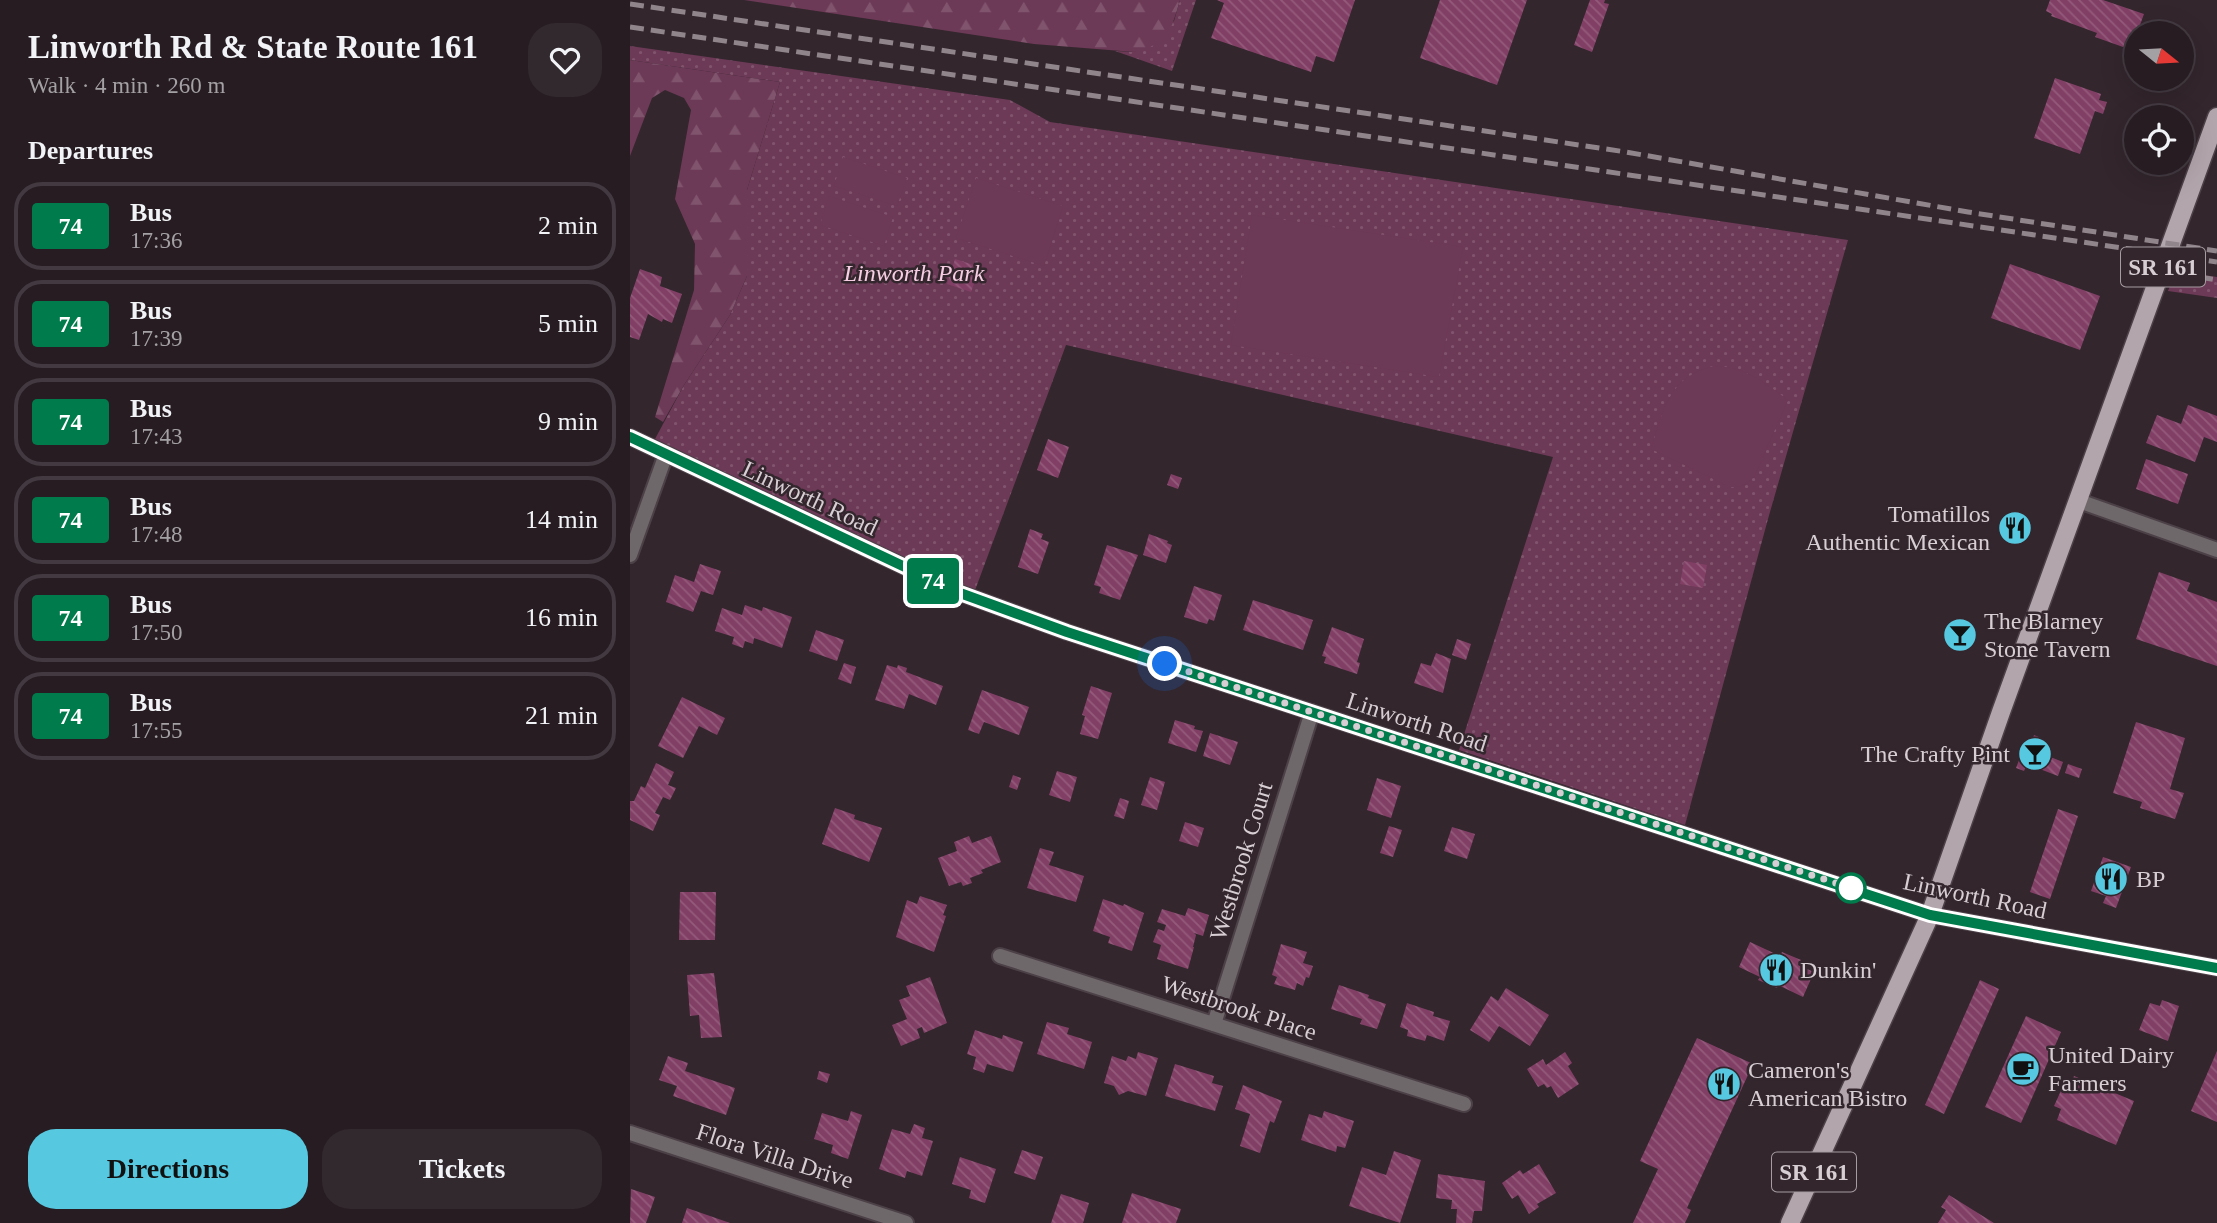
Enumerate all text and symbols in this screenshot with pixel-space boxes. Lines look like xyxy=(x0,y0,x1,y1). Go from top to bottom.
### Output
north arrow xyxy=(2124,21,2194,91)
map controls xyxy=(2124,21,2194,175)
button: heart xyxy=(528,23,602,97)
text: Linworth Rd & State Route 161 xyxy=(28,29,478,65)
text: Walk · 4 min · 260 m xyxy=(28,73,225,98)
button: locate xyxy=(2124,105,2194,175)
text: Departures xyxy=(28,136,153,165)
text: Bus xyxy=(130,198,172,227)
text: 2 min xyxy=(538,211,598,240)
text: 74 xyxy=(59,213,83,239)
text: 17:36 xyxy=(130,228,182,253)
road number: SR 161 xyxy=(2121,248,2205,286)
park label: Linworth Park xyxy=(843,260,985,286)
text: Bus xyxy=(130,296,172,325)
text: 5 min xyxy=(538,309,598,338)
text: 74 xyxy=(59,311,83,337)
text: 17:39 xyxy=(130,326,182,351)
text: Bus xyxy=(130,394,172,423)
text: 9 min xyxy=(538,407,598,436)
text: 74 xyxy=(59,409,83,435)
text: 17:43 xyxy=(130,424,182,449)
street label: Linworth Road xyxy=(738,455,882,541)
text: Bus xyxy=(130,492,172,521)
place label: Tomatillos Authentic Mexican xyxy=(1805,501,1990,555)
text: 14 min xyxy=(525,505,598,534)
text: 74 xyxy=(59,507,83,533)
restaurant icon: Tomatillos Authentic Mexican xyxy=(1996,509,2034,547)
text: 17:48 xyxy=(130,522,182,547)
line badge: 74 xyxy=(902,558,964,604)
text: 74 xyxy=(921,568,945,594)
text: Bus xyxy=(130,590,172,619)
text: 16 min xyxy=(525,603,598,632)
text: 74 xyxy=(59,605,83,631)
place label: The Blarney Stone Tavern xyxy=(1984,608,2111,662)
bar icon: The Blarney Stone Tavern xyxy=(1941,616,1979,654)
text: 17:50 xyxy=(130,620,182,645)
your location xyxy=(1147,646,1182,681)
street label: Linworth Road xyxy=(1344,687,1490,757)
text: Bus xyxy=(130,688,172,717)
text: 21 min xyxy=(525,701,598,730)
text: 74 xyxy=(59,703,83,729)
text: 17:55 xyxy=(130,718,182,743)
bar icon: The Crafty Pint xyxy=(2016,735,2054,773)
place label: The Crafty Pint xyxy=(1861,741,2010,767)
street label: Westbrook Court xyxy=(1205,778,1278,943)
restaurant icon: BP xyxy=(2092,860,2130,898)
place label: BP xyxy=(2136,866,2165,892)
street label: Linworth Road xyxy=(1901,868,2049,924)
unlabelled marker xyxy=(1836,873,1866,903)
restaurant icon: Dunkin' xyxy=(1757,951,1795,989)
place label: Dunkin' xyxy=(1800,957,1876,983)
street label: Westbrook Place xyxy=(1158,971,1320,1045)
place label: United Dairy Farmers xyxy=(2048,1042,2174,1096)
cafe icon: United Dairy Farmers xyxy=(2004,1050,2042,1088)
place label: Cameron's American Bistro xyxy=(1748,1057,1907,1111)
restaurant icon: Cameron's American Bistro xyxy=(1705,1065,1743,1103)
street label: Flora Villa Drive xyxy=(693,1118,857,1194)
button: Directions xyxy=(28,1129,308,1209)
button: Tickets xyxy=(322,1129,602,1209)
road number: SR 161 xyxy=(1772,1152,1856,1191)

